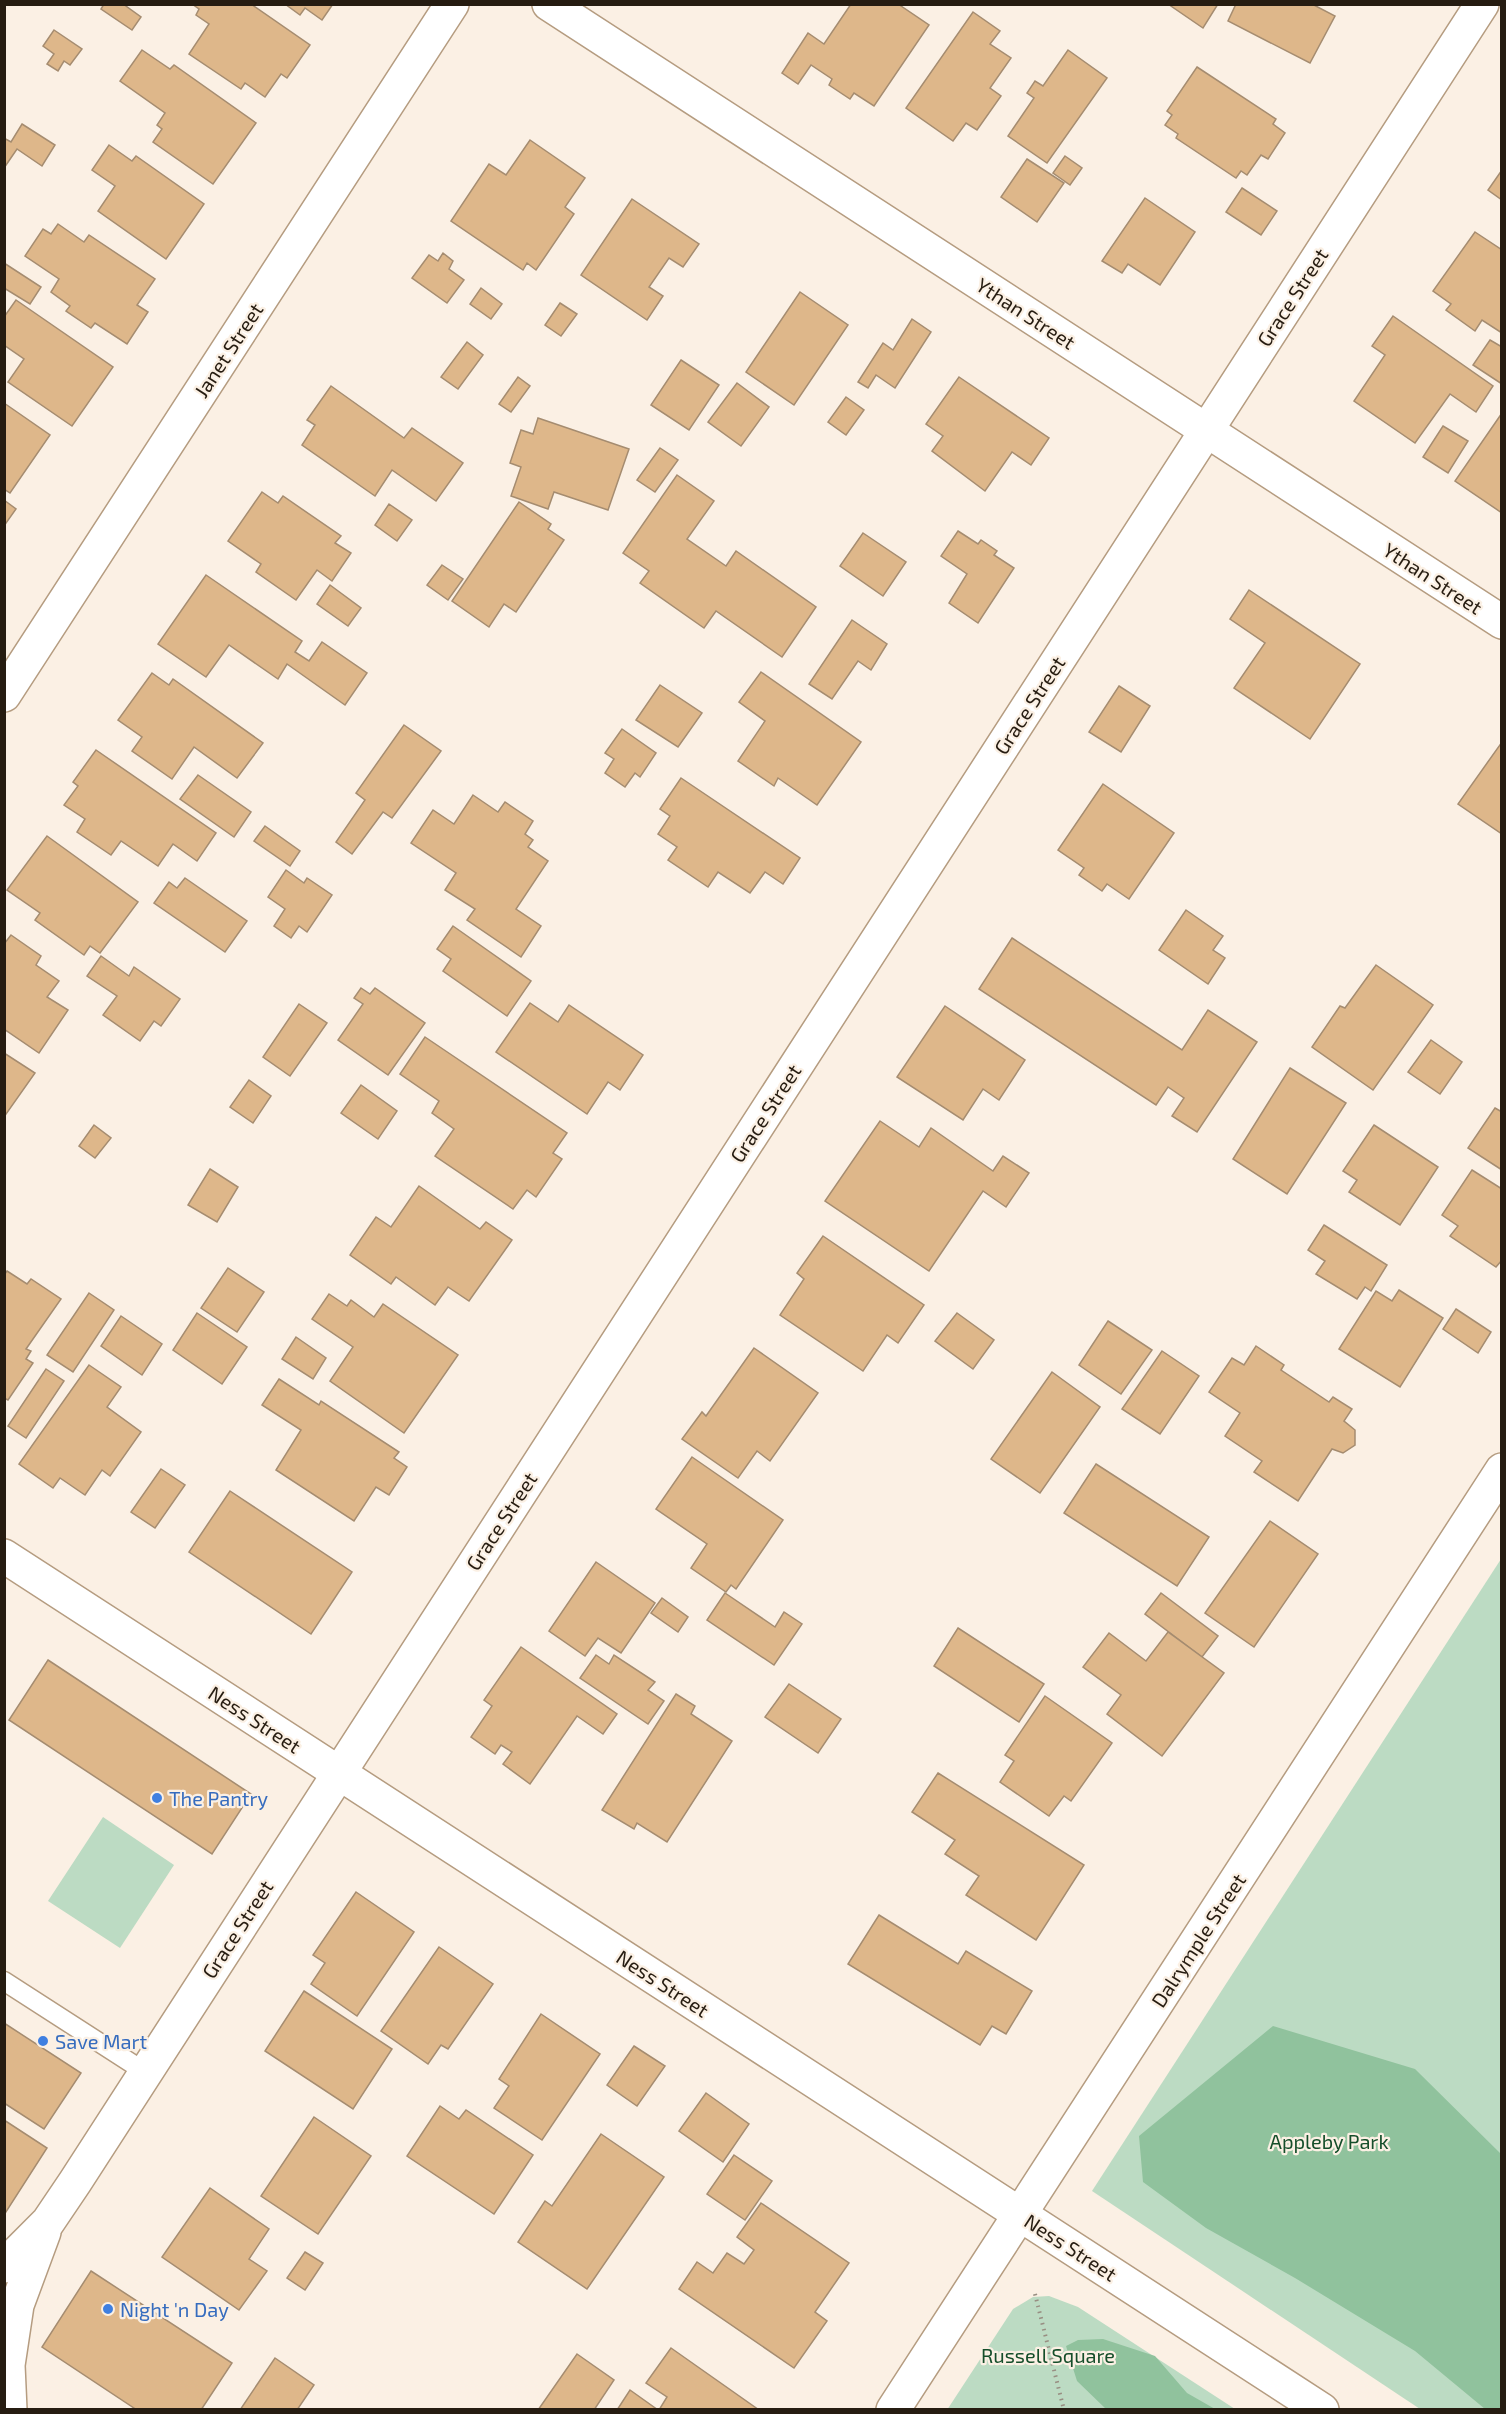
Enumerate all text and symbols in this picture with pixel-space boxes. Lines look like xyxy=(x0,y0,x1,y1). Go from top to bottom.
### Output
street label: Grace Street xyxy=(1251,243,1333,350)
street label: Ythan Street xyxy=(972,272,1080,354)
street label: Janet Street xyxy=(189,298,268,402)
street label: Ythan Street xyxy=(1379,537,1487,619)
street label: Grace Street xyxy=(988,651,1070,758)
street label: Grace Street xyxy=(724,1059,806,1166)
street label: Grace Street xyxy=(460,1467,542,1574)
street label: Ness Street xyxy=(204,1680,306,1758)
place label: The Pantry xyxy=(169,1786,268,1810)
marker: The Pantry xyxy=(150,1791,164,1805)
street label: Dalrymple Street xyxy=(1146,1868,1250,2011)
street label: Grace Street xyxy=(196,1875,278,1982)
street label: Ness Street xyxy=(612,1944,714,2022)
place label: Save Mart xyxy=(55,2029,147,2053)
marker: Save Mart xyxy=(36,2034,50,2048)
park label: Appleby Park xyxy=(1269,2129,1389,2153)
street label: Ness Street xyxy=(1020,2208,1122,2286)
place label: Night 'n Day xyxy=(120,2297,229,2321)
marker: Night 'n Day xyxy=(101,2302,115,2316)
park label: Russell Square xyxy=(981,2343,1115,2367)

